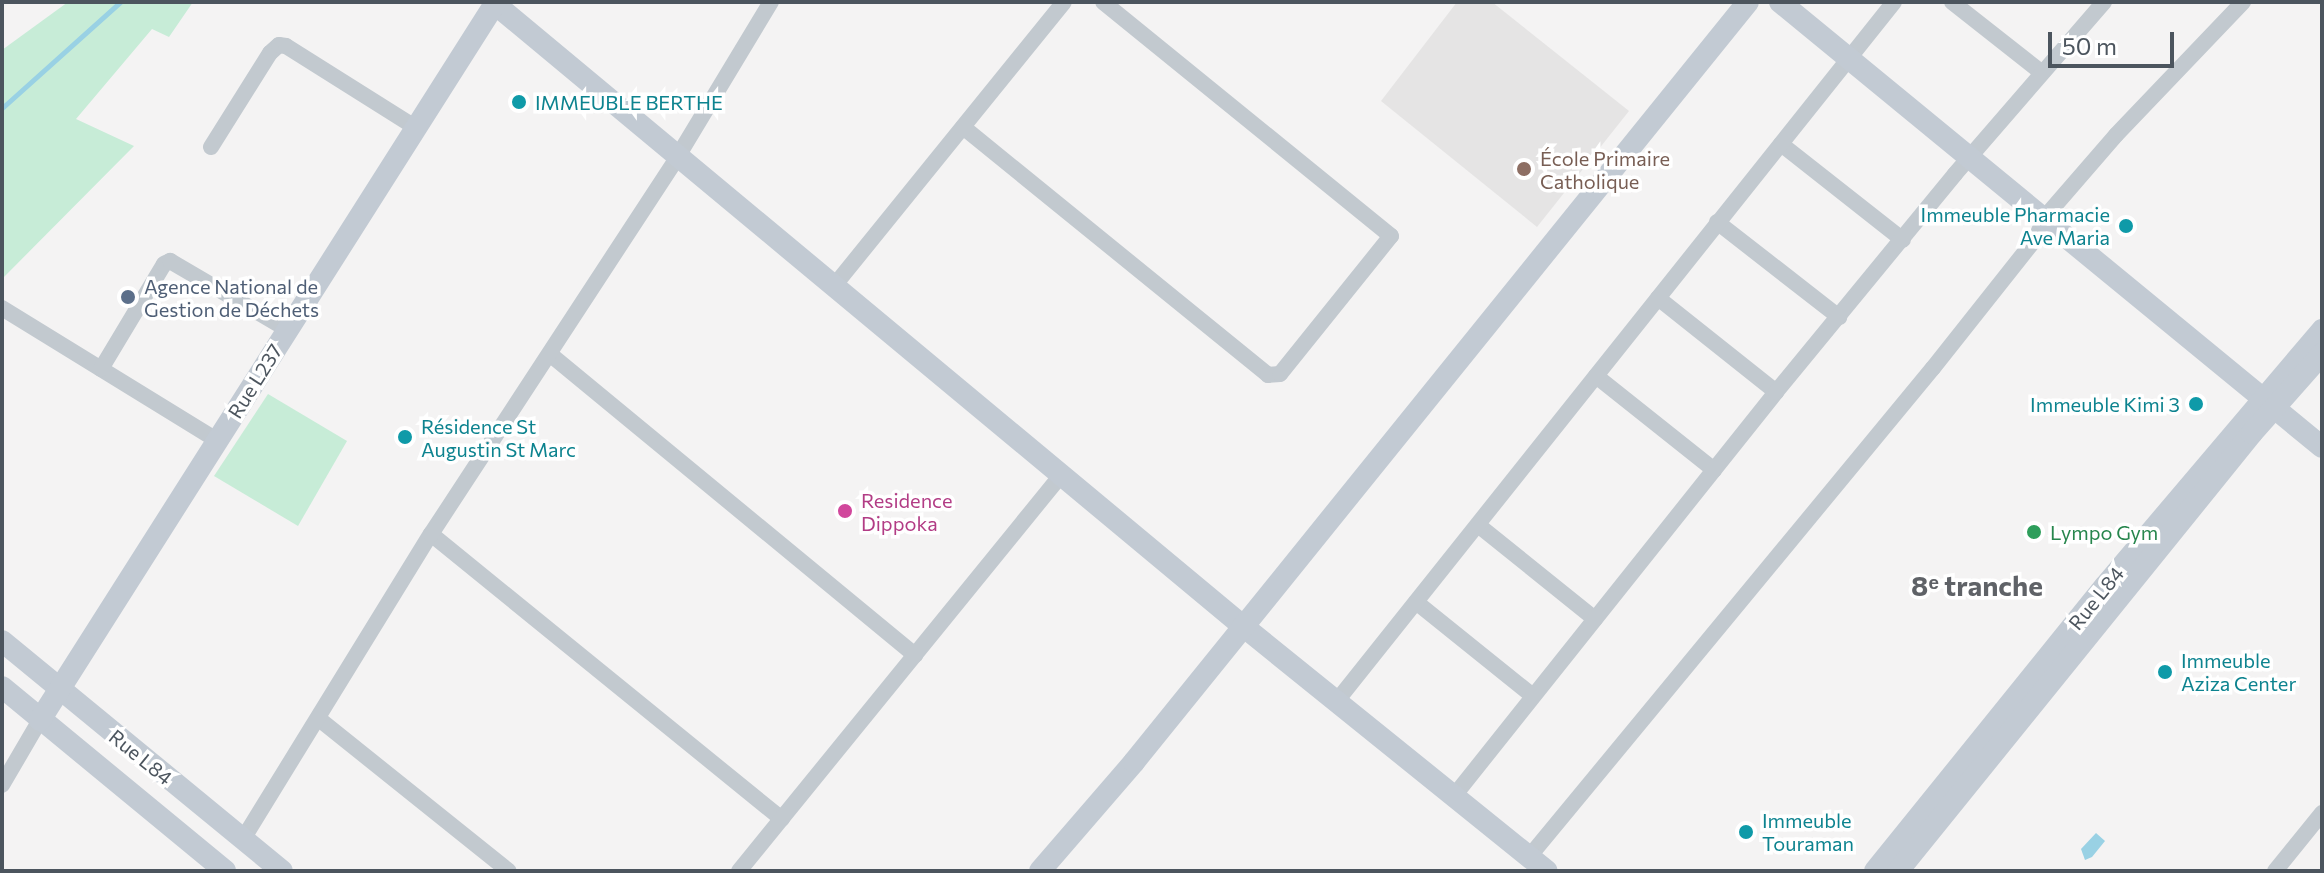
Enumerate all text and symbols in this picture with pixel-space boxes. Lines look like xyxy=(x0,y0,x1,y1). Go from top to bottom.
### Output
scale bar xyxy=(2052,16,2178,66)
text: 50 m xyxy=(2062,31,2117,60)
place label: IMMEUBLE BERTHE xyxy=(535,90,723,114)
marker: IMMEUBLE BERTHE xyxy=(510,93,528,111)
place label: École Primaire Catholique xyxy=(1540,146,1670,193)
marker: École Primaire Catholique xyxy=(1515,160,1533,178)
place label: Immeuble Pharmacie Ave Maria xyxy=(1921,202,2110,249)
marker: Immeuble Pharmacie Ave Maria xyxy=(2117,217,2135,235)
place label: Agence National de Gestion de Déchets xyxy=(144,274,319,321)
marker: Agence National de Gestion de Déchets xyxy=(119,288,137,306)
street label: Rue L237 xyxy=(223,339,287,423)
place label: Immeuble Kimi 3 xyxy=(2030,392,2180,416)
marker: Immeuble Kimi 3 xyxy=(2187,395,2205,413)
place label: Résidence St Augustin St Marc xyxy=(421,414,576,461)
marker: Résidence St Augustin St Marc xyxy=(396,428,414,446)
place label: Residence Dippoka xyxy=(861,488,953,535)
marker: Residence Dippoka xyxy=(836,502,854,520)
place label: Lympo Gym xyxy=(2050,520,2158,544)
marker: Lympo Gym xyxy=(2025,523,2043,541)
street label: Rue L84 xyxy=(2063,562,2129,634)
district label: 8ᵉ tranche xyxy=(1911,568,2043,602)
place label: Immeuble Aziza Center xyxy=(2181,648,2296,695)
marker: Immeuble Aziza Center xyxy=(2156,663,2174,681)
street label: Rue L84 xyxy=(105,724,177,790)
place label: Immeuble Touraman xyxy=(1762,808,1854,855)
marker: Immeuble Touraman xyxy=(1737,823,1755,841)

